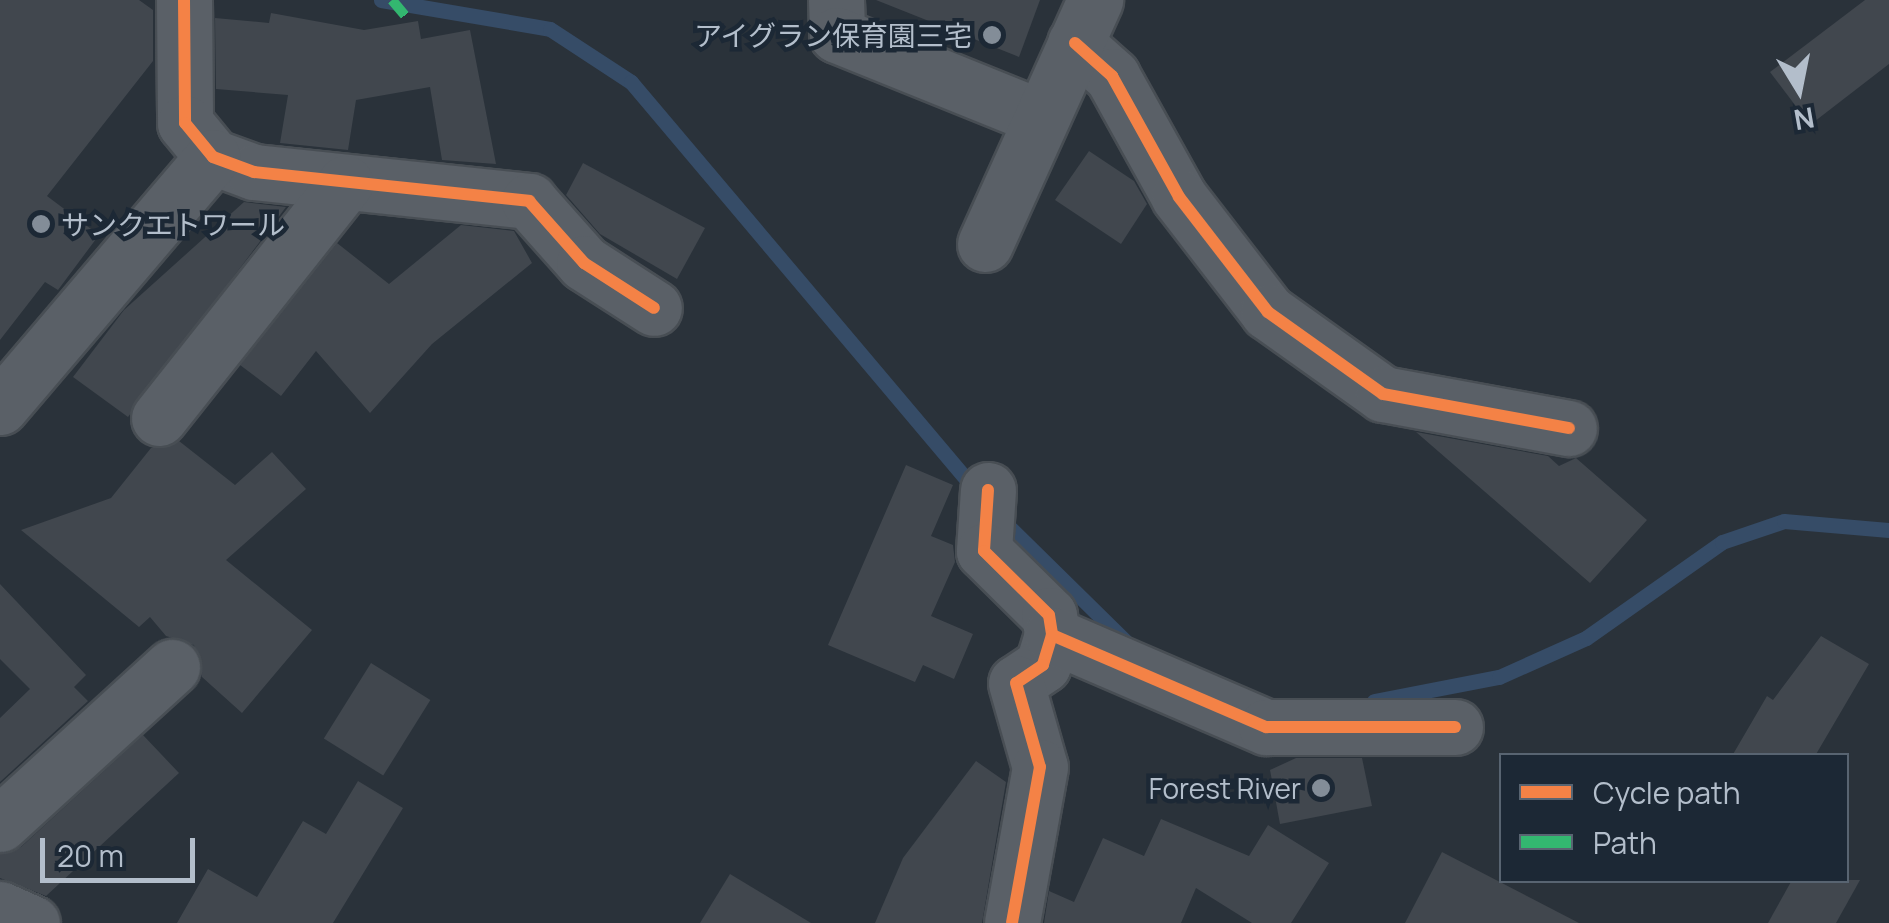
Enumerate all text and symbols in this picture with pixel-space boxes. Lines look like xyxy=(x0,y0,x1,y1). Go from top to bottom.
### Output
place label: アイグラン保育園三宅 xyxy=(692,18,972,52)
marker: アイグラン保育園三宅 xyxy=(981,24,1003,46)
north arrow xyxy=(1749,40,1849,140)
text: N xyxy=(1791,99,1817,140)
place label: サンクエトワール xyxy=(61,207,285,241)
marker: サンクエトワール xyxy=(30,213,52,235)
legend xyxy=(1499,753,1849,883)
place label: Forest River xyxy=(1149,771,1301,805)
text: Cycle path xyxy=(1593,772,1741,813)
marker: Forest River xyxy=(1310,777,1332,799)
scale bar xyxy=(45,818,200,880)
text: Path xyxy=(1593,822,1657,863)
text: 20 m xyxy=(57,835,124,876)

